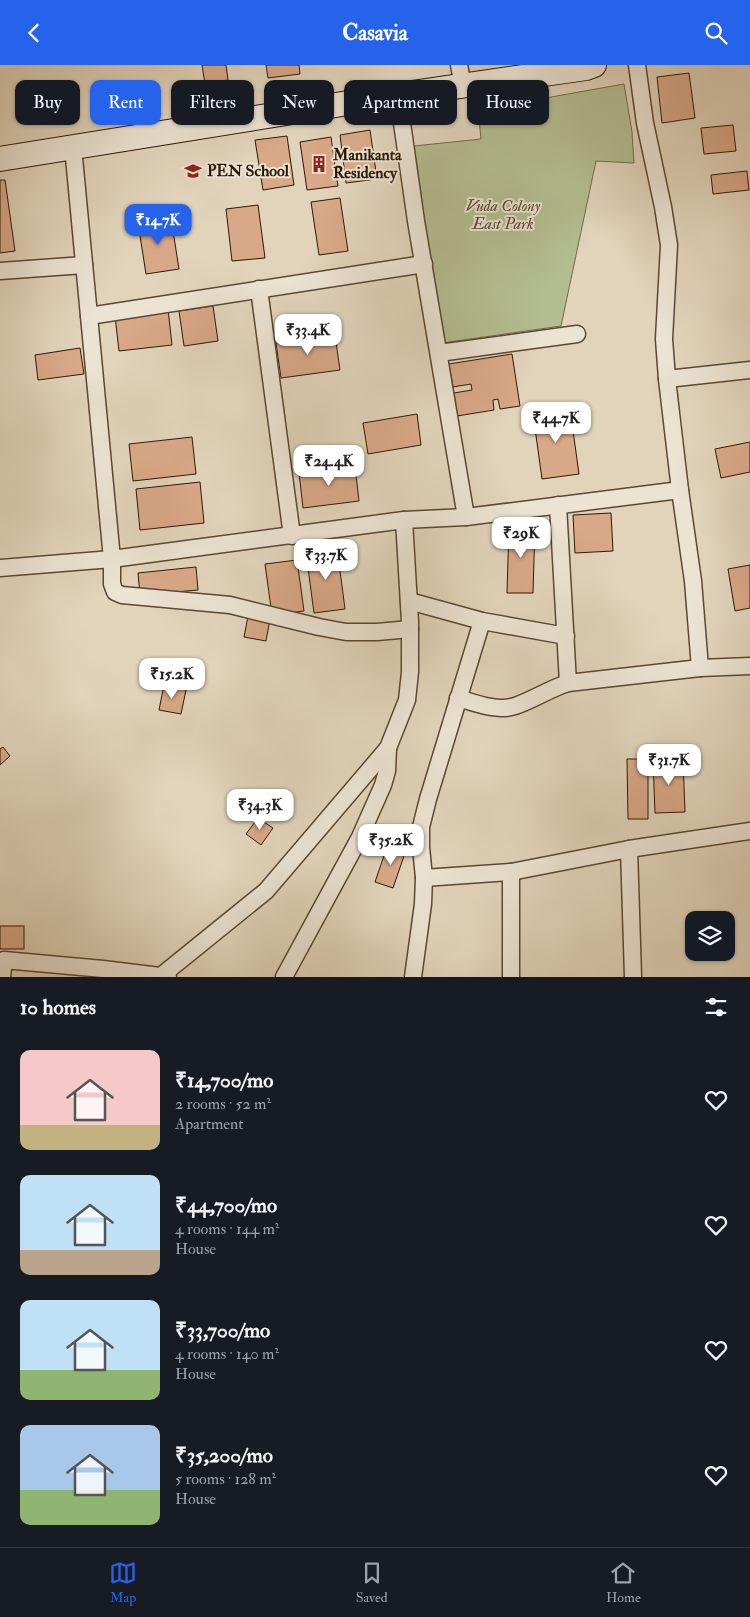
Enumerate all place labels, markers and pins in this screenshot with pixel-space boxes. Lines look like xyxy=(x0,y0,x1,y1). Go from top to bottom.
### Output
place label: Manikanta Residency xyxy=(332,145,402,184)
building icon: Manikanta Residency xyxy=(309,154,329,174)
school or university icon: PEN School xyxy=(183,161,203,181)
place label: PEN School xyxy=(207,161,290,181)
pin: ₹14.7K xyxy=(117,203,199,246)
pin: ₹33.4K xyxy=(267,313,349,356)
pin: ₹44.7K xyxy=(515,401,597,444)
pin: ₹24.4K xyxy=(288,445,370,487)
pin: ₹29K xyxy=(491,517,551,559)
pin: ₹33.7K xyxy=(285,539,367,581)
pin: ₹15.2K xyxy=(131,657,213,700)
pin: ₹31.7K xyxy=(628,743,710,786)
pin: ₹34.3K xyxy=(219,789,301,831)
pin: ₹35.2K xyxy=(350,823,432,866)

